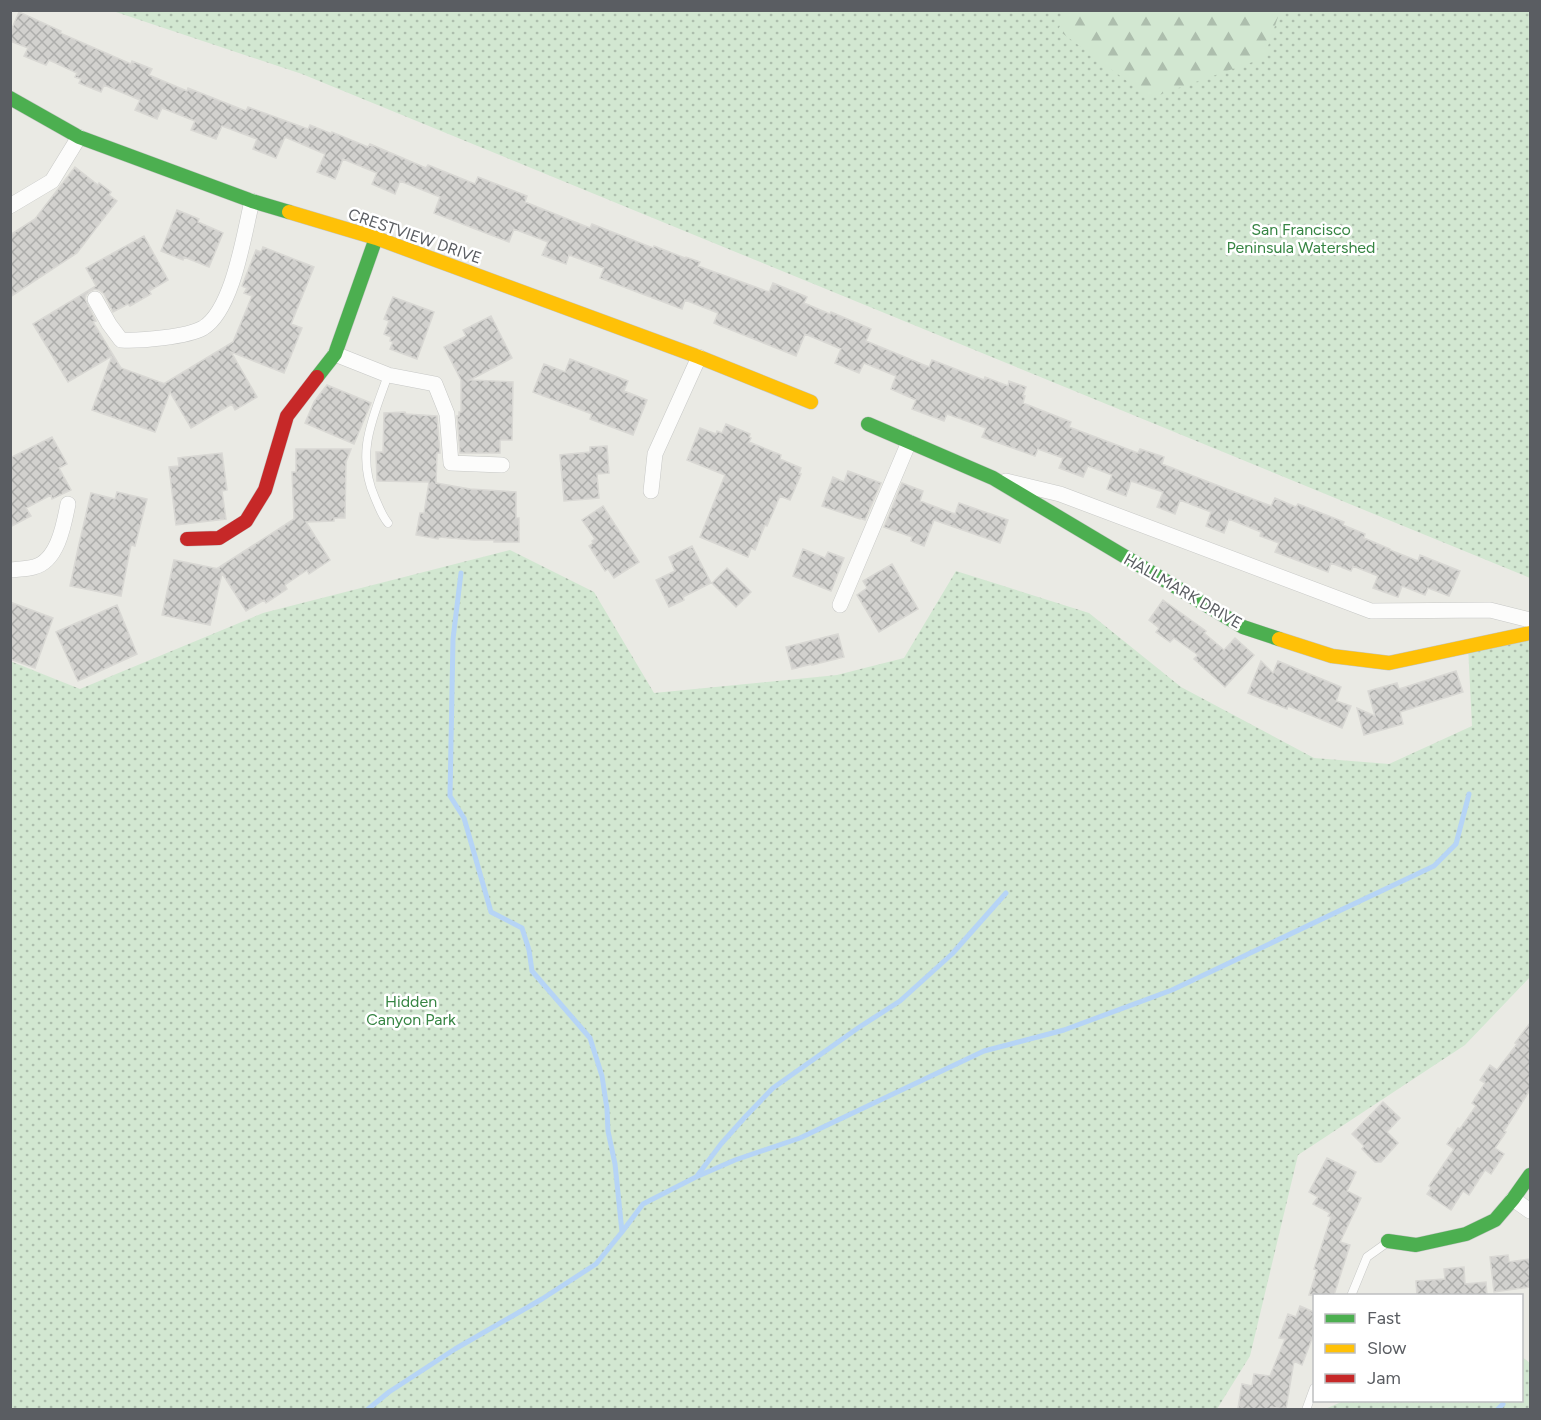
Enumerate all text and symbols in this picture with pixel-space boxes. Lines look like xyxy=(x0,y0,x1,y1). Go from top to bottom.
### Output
street label: CRESTVIEW DRIVE xyxy=(346,204,484,268)
park label: San Francisco Peninsula Watershed xyxy=(1227,220,1375,257)
street label: HALLMARK DRIVE xyxy=(1120,549,1246,633)
park label: Hidden Canyon Park xyxy=(366,992,456,1029)
legend xyxy=(1313,1294,1523,1402)
text: Fast xyxy=(1367,1307,1401,1329)
text: Slow xyxy=(1367,1337,1406,1359)
text: Jam xyxy=(1367,1367,1401,1389)

